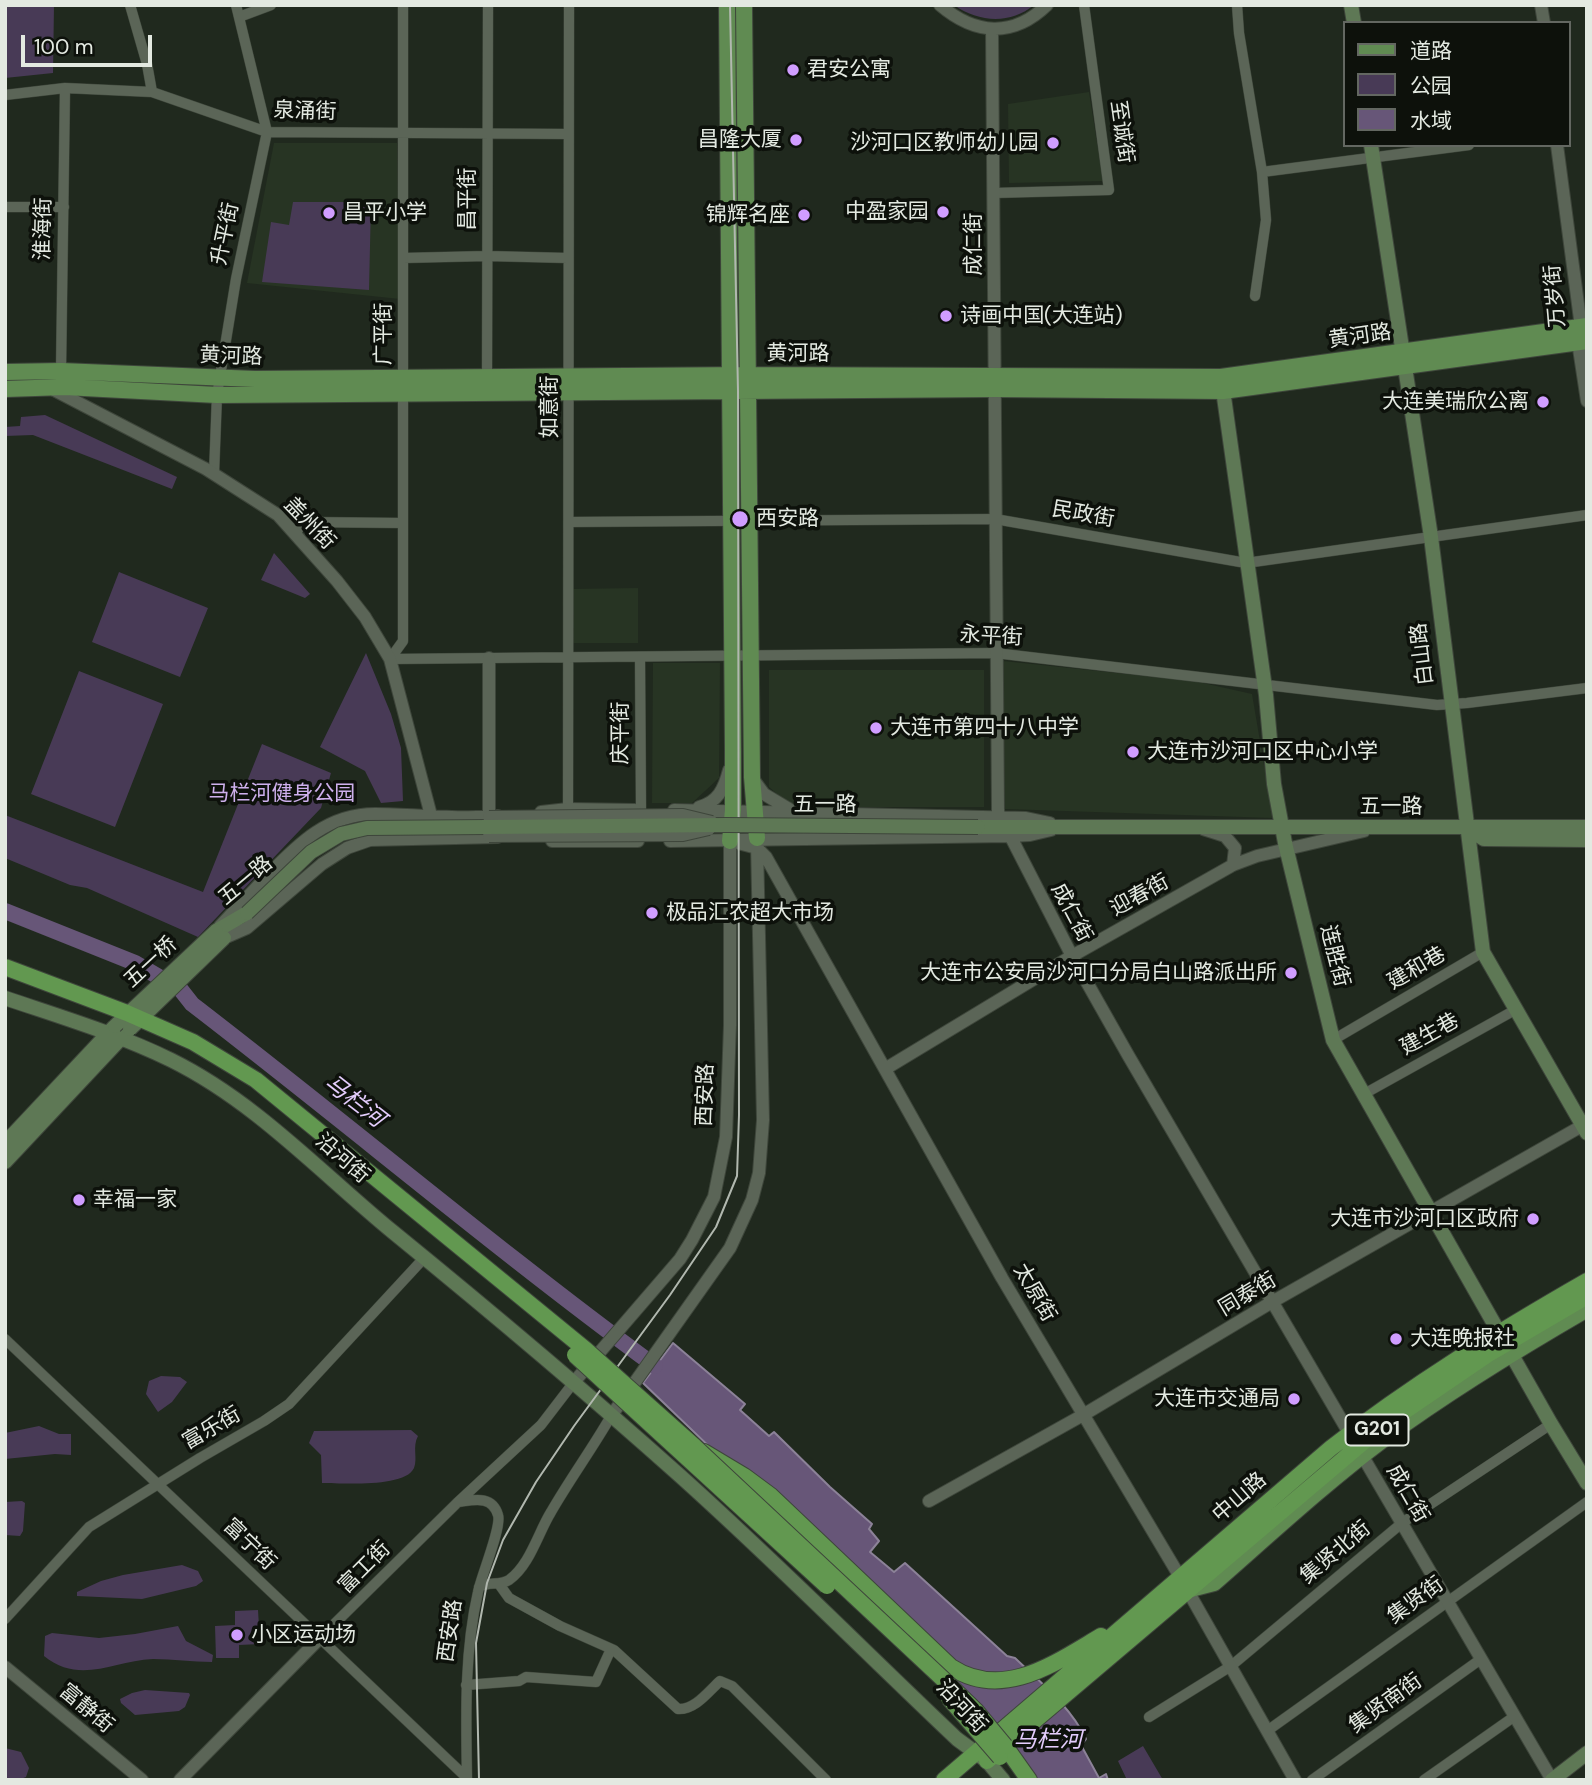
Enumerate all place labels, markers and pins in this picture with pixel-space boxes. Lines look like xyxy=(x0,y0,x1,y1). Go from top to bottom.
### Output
place label: 君安公寓 xyxy=(807,57,891,83)
marker: 君安公寓 xyxy=(785,62,801,78)
place label: 昌隆大厦 xyxy=(698,127,782,153)
place label: 沙河口区教师幼儿园 xyxy=(850,130,1039,156)
marker: 昌隆大厦 xyxy=(788,132,804,148)
marker: 沙河口区教师幼儿园 xyxy=(1045,135,1061,151)
place label: 中盈家园 xyxy=(845,199,929,225)
place label: 昌平小学 xyxy=(343,200,427,226)
place label: 锦辉名座 xyxy=(706,202,790,228)
marker: 中盈家园 xyxy=(935,204,951,220)
marker: 昌平小学 xyxy=(321,205,337,221)
marker: 锦辉名座 xyxy=(796,207,812,223)
place label: 诗画中国(大连站) xyxy=(960,303,1123,329)
marker: 诗画中国(大连站) xyxy=(938,308,954,324)
place label: 大连美瑞欣公离 xyxy=(1382,389,1529,415)
marker: 大连美瑞欣公离 xyxy=(1535,394,1551,410)
place label: 西安路 xyxy=(756,506,819,532)
marker: 西安路 xyxy=(730,509,750,529)
place label: 大连市第四十八中学 xyxy=(890,715,1079,741)
marker: 大连市第四十八中学 xyxy=(868,720,884,736)
place label: 大连市沙河口区中心小学 xyxy=(1147,739,1378,765)
marker: 大连市沙河口区中心小学 xyxy=(1125,744,1141,760)
place label: 极品汇农超大市场 xyxy=(666,900,834,926)
marker: 极品汇农超大市场 xyxy=(644,905,660,921)
place label: 大连市公安局沙河口分局白山路派出所 xyxy=(920,960,1277,986)
marker: 大连市公安局沙河口分局白山路派出所 xyxy=(1283,965,1299,981)
place label: 幸福一家 xyxy=(93,1187,177,1213)
marker: 幸福一家 xyxy=(71,1192,87,1208)
place label: 大连市沙河口区政府 xyxy=(1330,1206,1519,1232)
marker: 大连市沙河口区政府 xyxy=(1525,1211,1541,1227)
place label: 大连晚报社 xyxy=(1410,1326,1515,1352)
marker: 大连晚报社 xyxy=(1388,1331,1404,1347)
place label: 大连市交通局 xyxy=(1154,1386,1280,1412)
marker: 大连市交通局 xyxy=(1286,1391,1302,1407)
place label: 小区运动场 xyxy=(251,1622,356,1648)
marker: 小区运动场 xyxy=(229,1627,245,1643)

